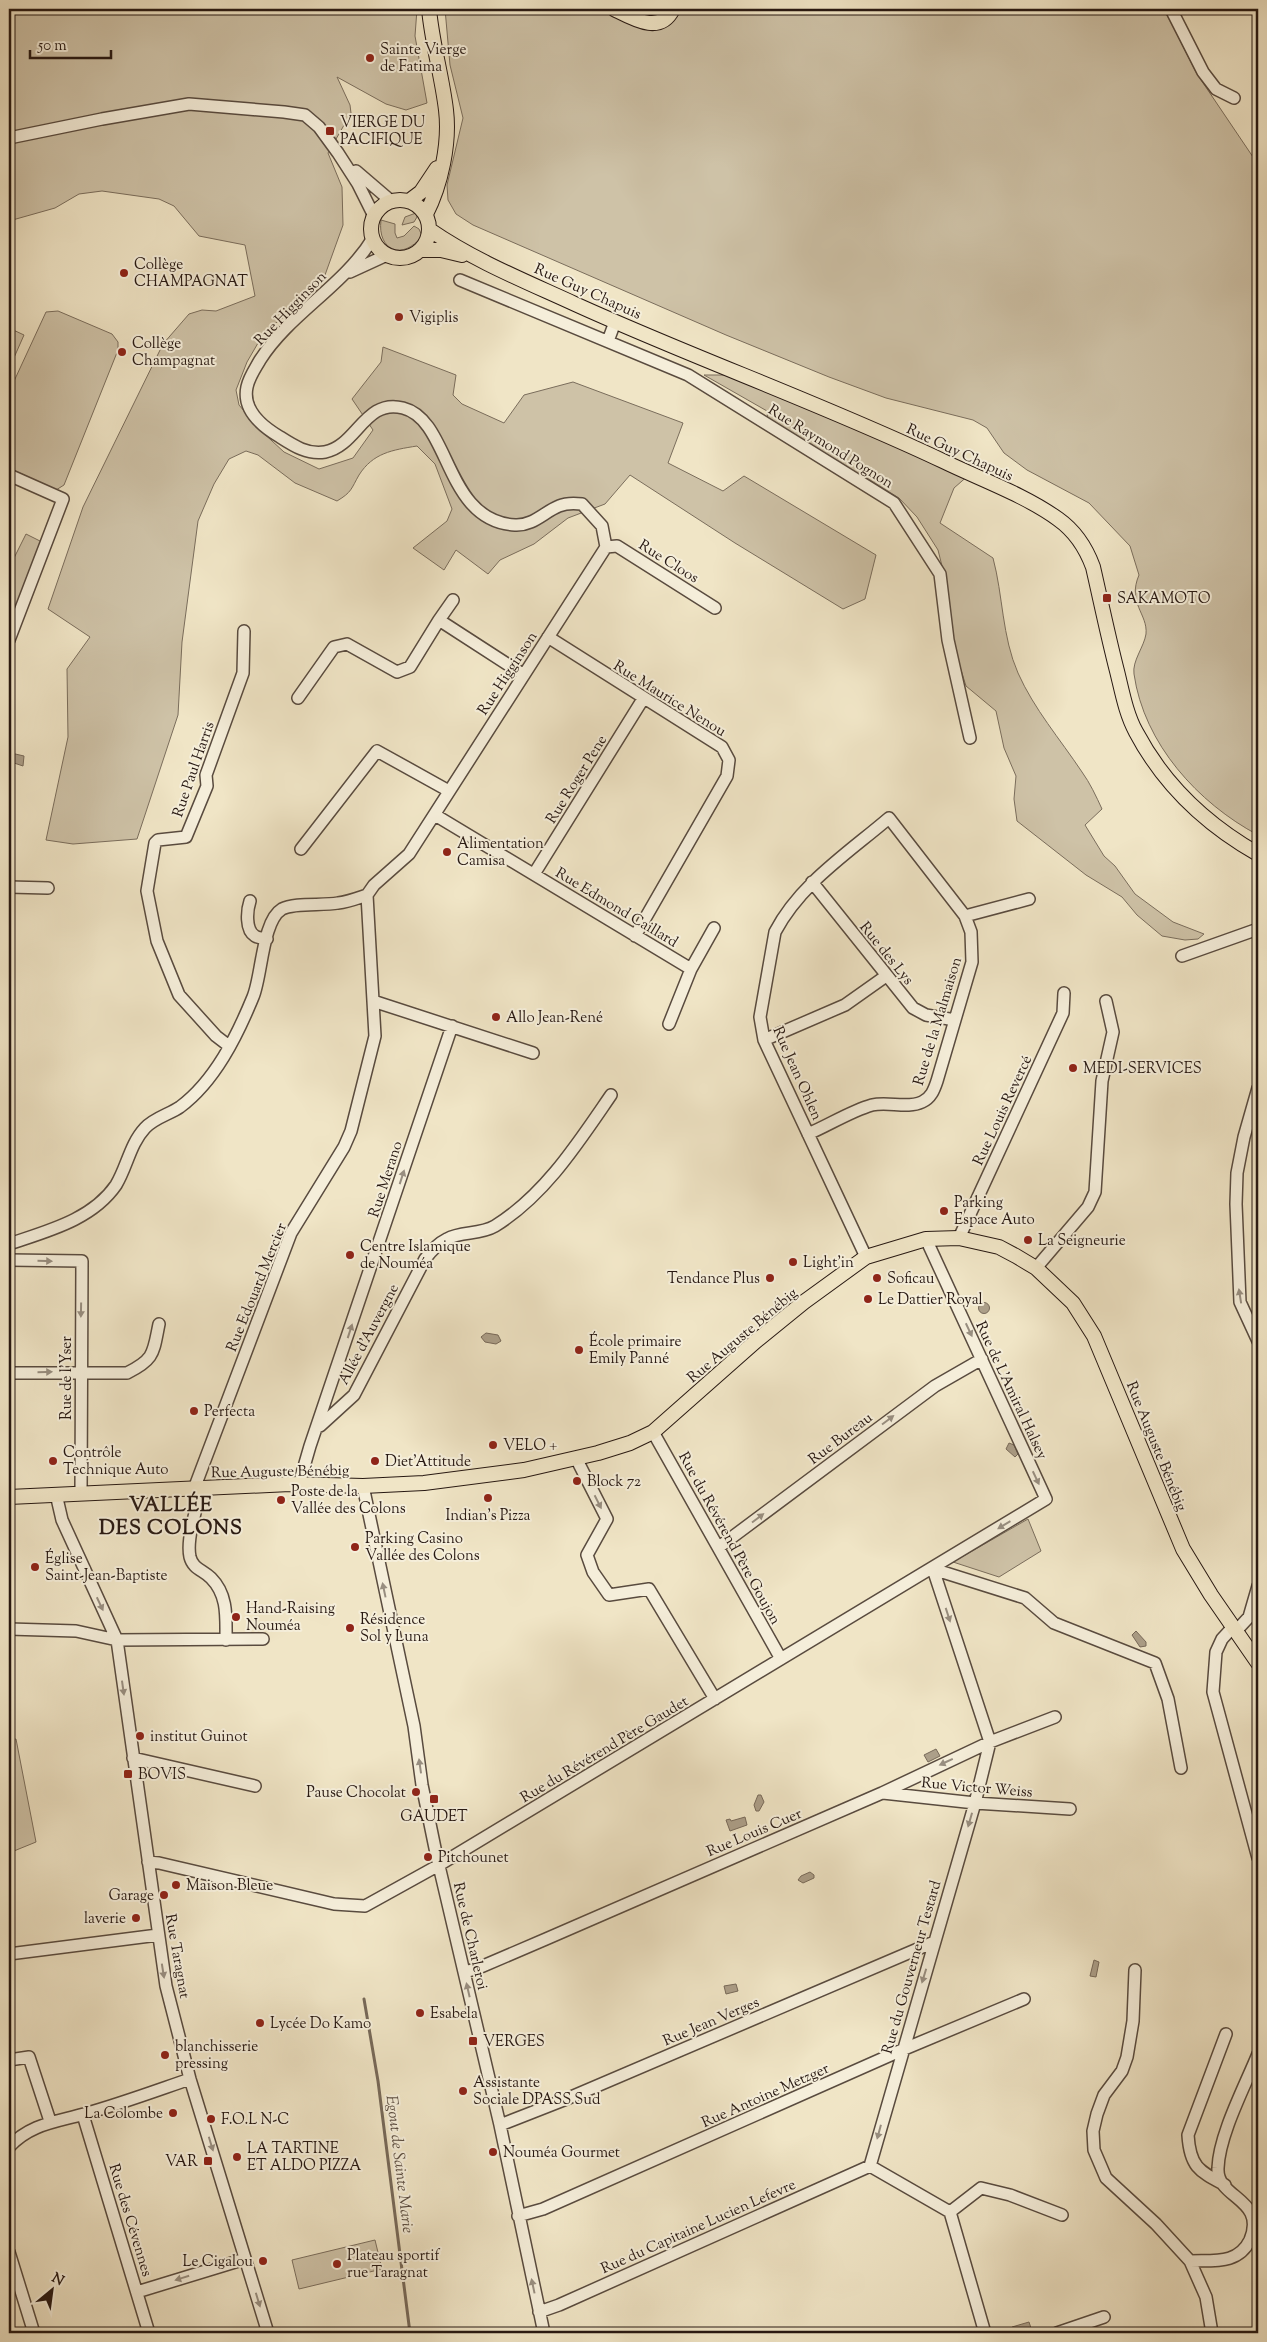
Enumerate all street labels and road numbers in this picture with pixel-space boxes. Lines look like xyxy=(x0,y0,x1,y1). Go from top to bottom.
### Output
street label: Rue Guy Chapuis xyxy=(530,259,645,326)
street label: Rue Higginson xyxy=(250,267,332,351)
street label: Rue Raymond Pognon xyxy=(764,400,897,494)
street label: Rue Guy Chapuis xyxy=(903,419,1016,487)
street label: Rue Cloos xyxy=(634,535,703,589)
street label: Rue Higginson xyxy=(473,628,543,720)
street label: Rue Maurice Nenou xyxy=(609,656,730,743)
street label: Rue Paul Harris xyxy=(168,719,221,820)
street label: Rue Roger Pene xyxy=(542,731,613,828)
street label: Rue Edmond Caillard xyxy=(551,863,682,954)
street label: Rue des Lys xyxy=(854,918,918,990)
street label: Rue de la Malmaison xyxy=(909,954,968,1088)
street label: Rue Jean Ohlen xyxy=(767,1023,827,1124)
street label: Rue Louis Revercé xyxy=(969,1052,1038,1169)
street label: Rue Merano xyxy=(364,1139,409,1220)
street label: Rue Edouard Mercier xyxy=(222,1220,293,1355)
street label: Allée d'Auvergne xyxy=(334,1281,405,1389)
street label: Rue Auguste Bénébig xyxy=(683,1284,803,1389)
street label: Rue de L'Amiral Halsey xyxy=(969,1318,1052,1464)
street label: Rue de l'Yser xyxy=(57,1336,78,1420)
street label: Rue Auguste Bénébig xyxy=(1120,1378,1191,1515)
street label: Rue Bureau xyxy=(805,1408,878,1470)
street label: Rue du Révérend Père Goujon xyxy=(672,1448,785,1629)
street label: Rue Auguste Bénébig xyxy=(211,1461,349,1484)
street label: Rue du Révérend Père Gaudet xyxy=(517,1692,693,1809)
street label: Rue Victor Weiss xyxy=(920,1773,1034,1804)
street label: Rue Louis Cuer xyxy=(704,1804,806,1863)
street label: Rue du Gouverneur Testard xyxy=(878,1878,947,2057)
street label: Rue de Charleroi xyxy=(447,1880,492,1992)
street label: Rue Taragnat xyxy=(159,1912,194,2000)
street label: Rue Jean Verges xyxy=(660,1993,763,2052)
street label: Rue Antoine Metzger xyxy=(698,2059,833,2134)
street label: Rue des Cévennes xyxy=(102,2161,157,2279)
street label: Rue du Capitaine Lucien Lefevre xyxy=(598,2175,800,2280)

